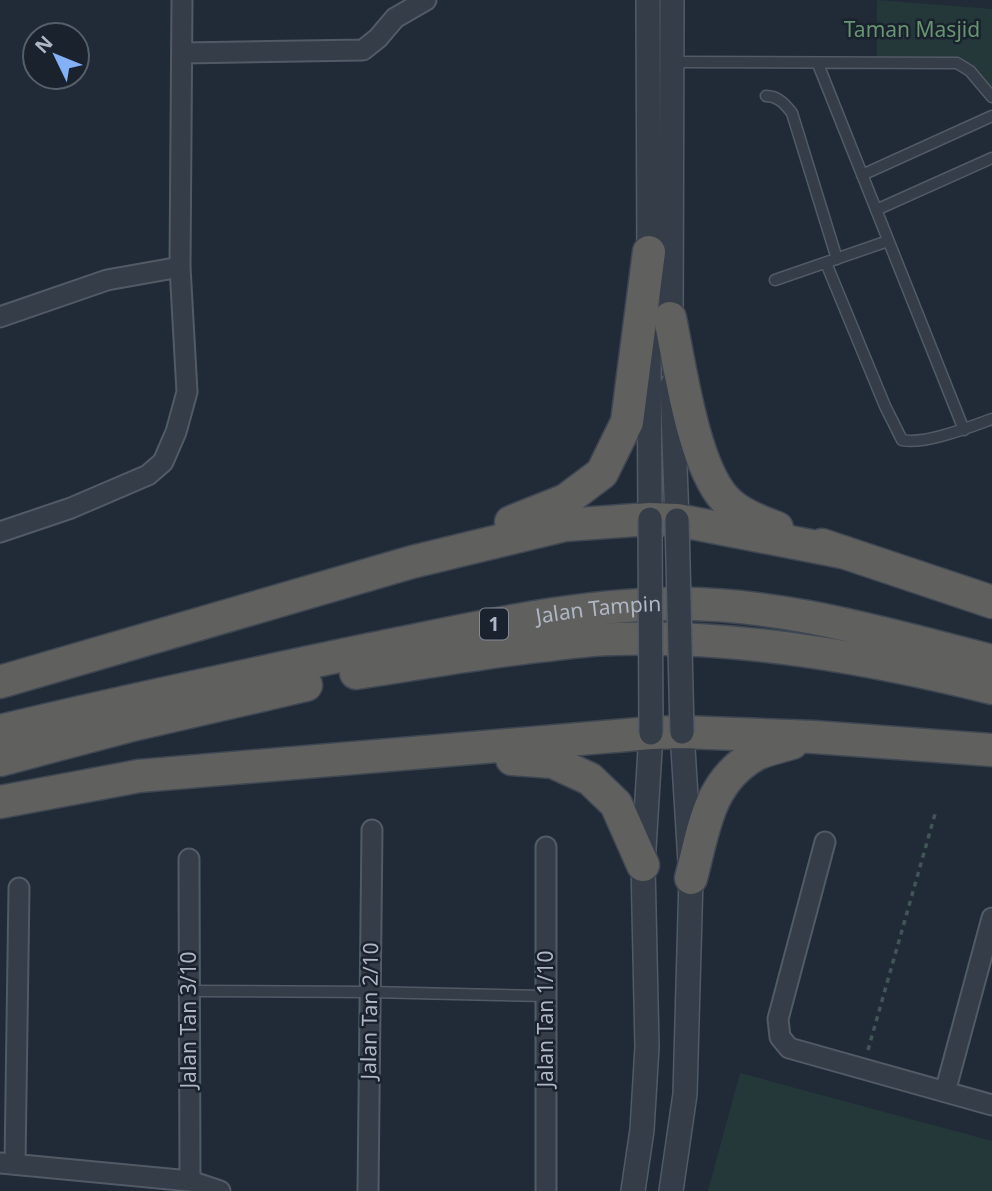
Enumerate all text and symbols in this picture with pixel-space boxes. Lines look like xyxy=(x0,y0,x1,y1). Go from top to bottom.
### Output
park label: Taman Masjid xyxy=(844,15,980,43)
north arrow xyxy=(21,21,91,91)
text: N xyxy=(29,30,58,59)
street label: Jalan Tampin xyxy=(532,589,662,630)
road number: 1 xyxy=(480,608,508,639)
street label: Jalan Tan 2/10 xyxy=(354,942,384,1082)
street label: Jalan Tan 1/10 xyxy=(531,950,559,1090)
street label: Jalan Tan 3/10 xyxy=(174,951,202,1091)

